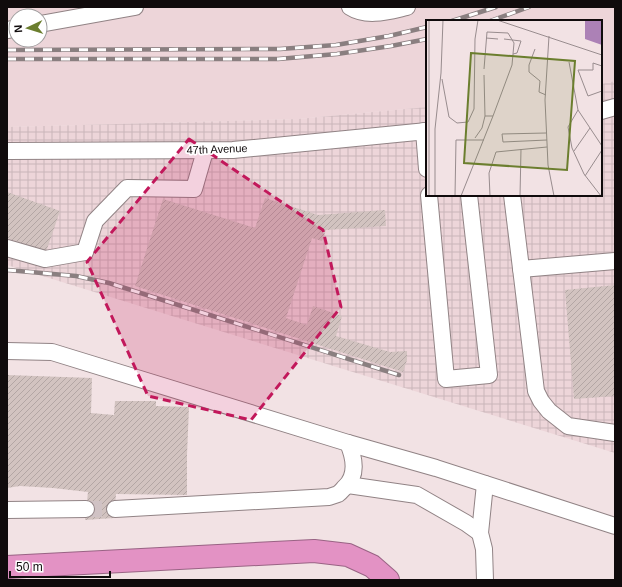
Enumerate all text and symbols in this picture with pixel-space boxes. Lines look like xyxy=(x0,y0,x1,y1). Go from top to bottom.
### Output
north arrow xyxy=(8,8,48,48)
inset map xyxy=(426,20,602,196)
text: N xyxy=(12,24,24,33)
street label: 47th Avenue xyxy=(186,142,248,156)
scale bar xyxy=(10,553,110,579)
text: 50 m xyxy=(16,560,43,574)

